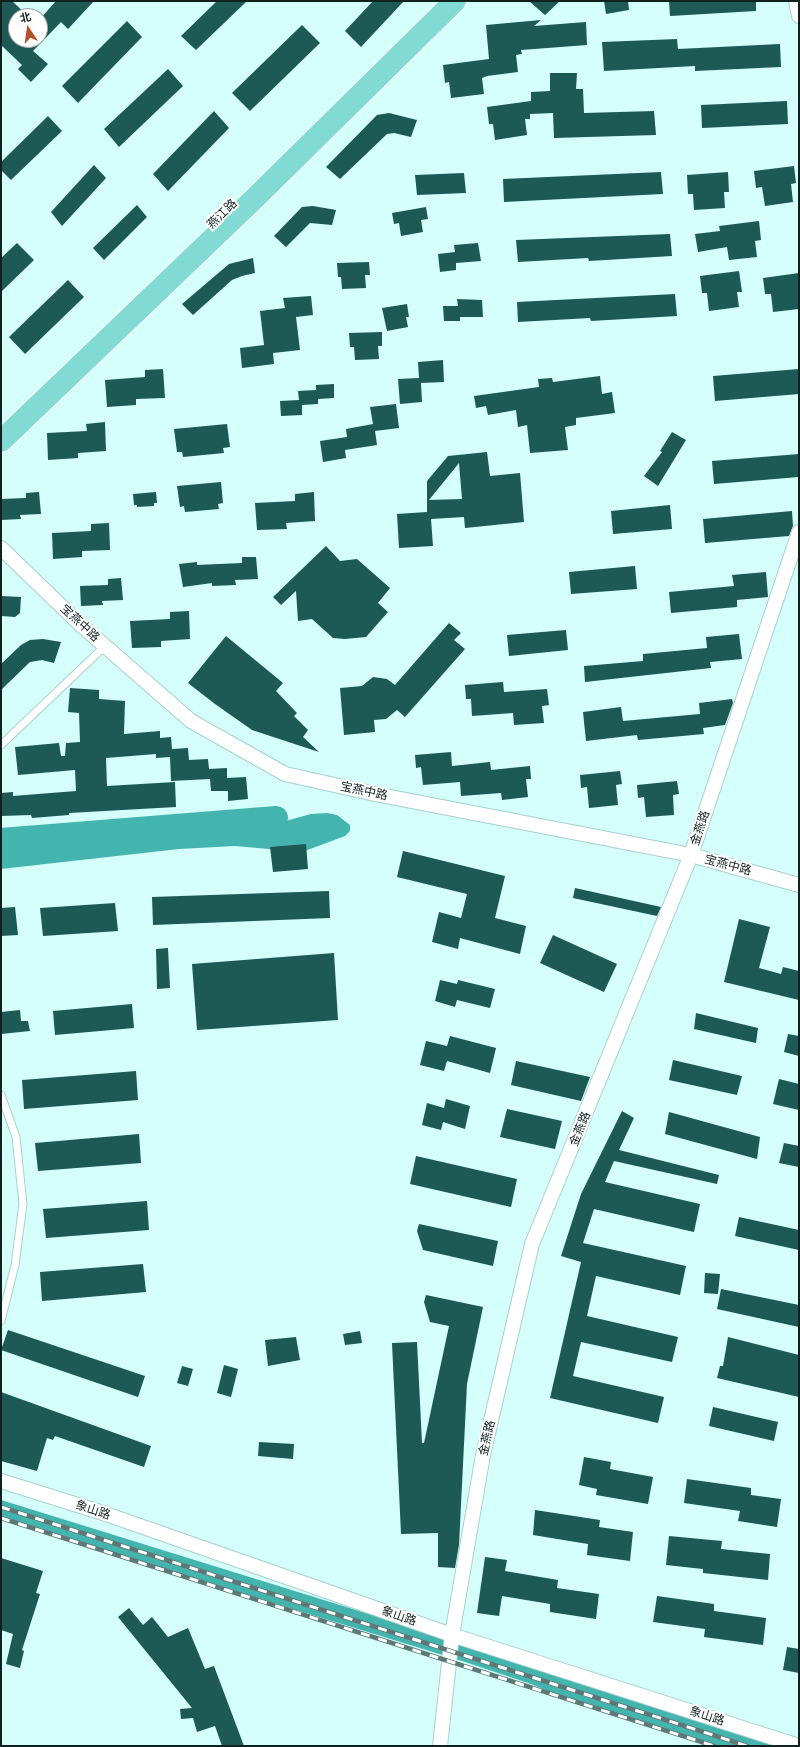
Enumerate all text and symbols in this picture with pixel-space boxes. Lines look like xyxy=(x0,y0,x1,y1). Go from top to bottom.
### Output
north arrow xyxy=(8,8,48,48)
text: 北 xyxy=(19,9,32,24)
street label: 燕江路 xyxy=(204,196,240,232)
street label: 宝燕中路 xyxy=(58,601,102,645)
street label: 宝燕中路 xyxy=(339,779,389,803)
street label: 金燕路 xyxy=(688,809,712,847)
street label: 宝燕中路 xyxy=(703,852,753,878)
street label: 金燕路 xyxy=(567,1110,593,1148)
street label: 金燕路 xyxy=(476,1419,498,1457)
street label: 象山路 xyxy=(74,1498,112,1522)
street label: 象山路 xyxy=(380,1603,418,1629)
street label: 象山路 xyxy=(688,1704,726,1728)

